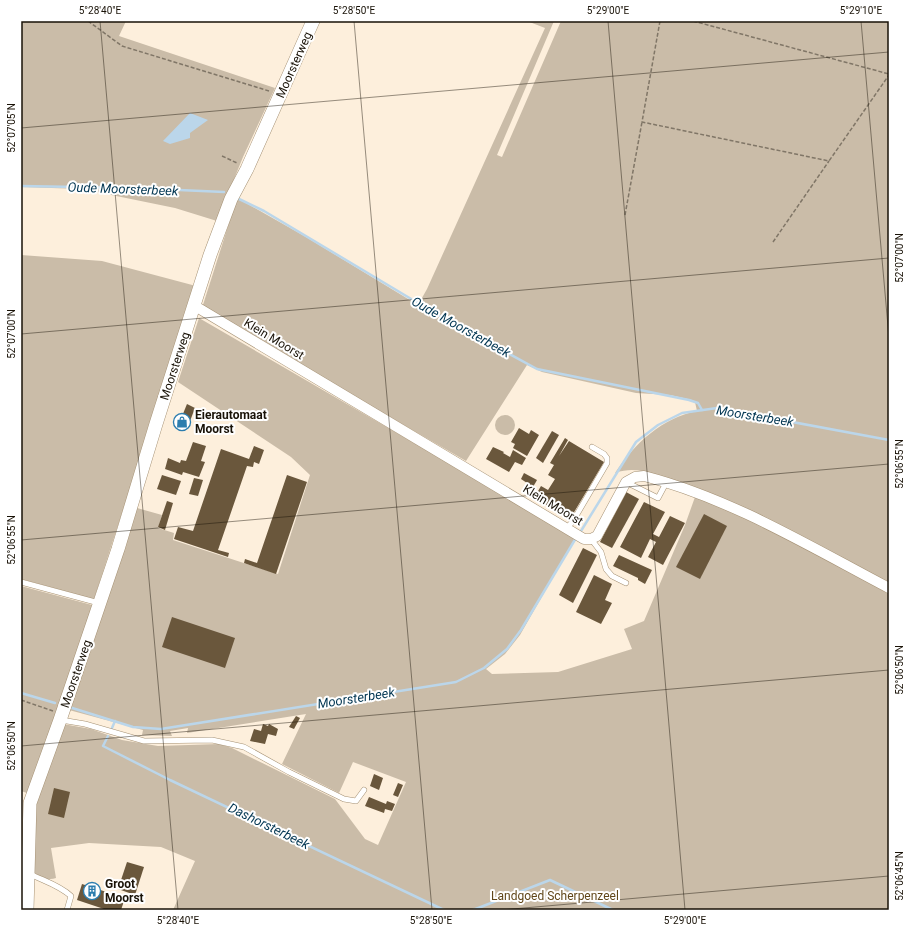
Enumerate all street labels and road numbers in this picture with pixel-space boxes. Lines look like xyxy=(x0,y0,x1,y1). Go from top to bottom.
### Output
street label: Moorsterweg xyxy=(273,30,315,100)
street label: Klein Moorst xyxy=(241,316,307,362)
street label: Moorsterweg xyxy=(157,330,193,402)
street label: Klein Moorst xyxy=(520,482,586,528)
street label: Moorsterweg xyxy=(58,638,94,710)

